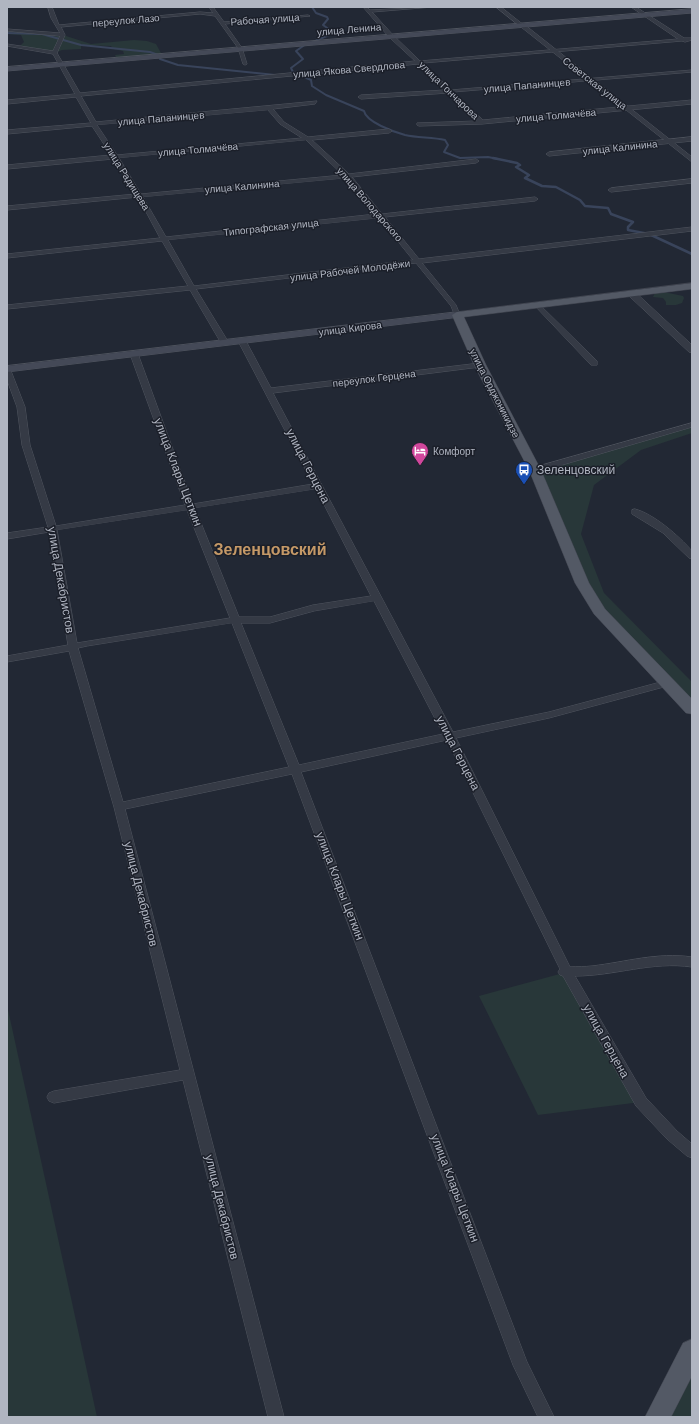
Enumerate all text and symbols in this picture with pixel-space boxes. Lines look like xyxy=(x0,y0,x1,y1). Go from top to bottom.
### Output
street label: переулок Лазо xyxy=(92,11,161,30)
street label: Рабочая улица xyxy=(230,11,300,28)
street label: улица Ленина xyxy=(316,20,382,39)
street label: Советская улица xyxy=(560,54,630,113)
street label: улица Якова Свердлова xyxy=(293,58,406,81)
street label: улица Гончарова xyxy=(416,58,482,123)
street label: улица Папанинцев xyxy=(483,75,571,96)
street label: улица Толмачёва xyxy=(515,105,597,125)
street label: улица Папанинцев xyxy=(117,108,205,129)
street label: улица Калинина xyxy=(582,137,659,158)
street label: улица Толмачёва xyxy=(157,139,239,159)
street label: улица Радищева xyxy=(100,140,153,213)
street label: улица Володарского xyxy=(334,164,406,245)
street label: улица Калинина xyxy=(204,177,280,196)
street label: Типографская улица xyxy=(223,216,320,239)
street label: улица Рабочей Молодёжи xyxy=(289,257,411,284)
street label: улица Кирова xyxy=(318,318,383,339)
street label: улица Орджоникидзе xyxy=(466,346,523,440)
street label: переулок Герцена xyxy=(332,367,417,390)
street label: улица Клары Цеткин xyxy=(150,416,206,528)
street label: улица Герцена xyxy=(282,426,334,506)
hotel icon: Комфорт xyxy=(410,441,430,466)
place label: Комфорт xyxy=(433,445,475,458)
bus stop icon: Зеленцовский xyxy=(514,460,534,485)
place label: Зеленцовский xyxy=(537,462,615,478)
street label: улица Декабристов xyxy=(44,526,78,634)
district label: Зеленцовский xyxy=(213,539,327,560)
street label: улица Герцена xyxy=(432,713,484,793)
street label: улица Клары Цеткин xyxy=(312,830,368,942)
street label: улица Декабристов xyxy=(120,840,162,948)
street label: улица Герцена xyxy=(579,1001,633,1081)
street label: улица Клары Цеткин xyxy=(427,1132,483,1244)
street label: улица Декабристов xyxy=(201,1153,243,1261)

